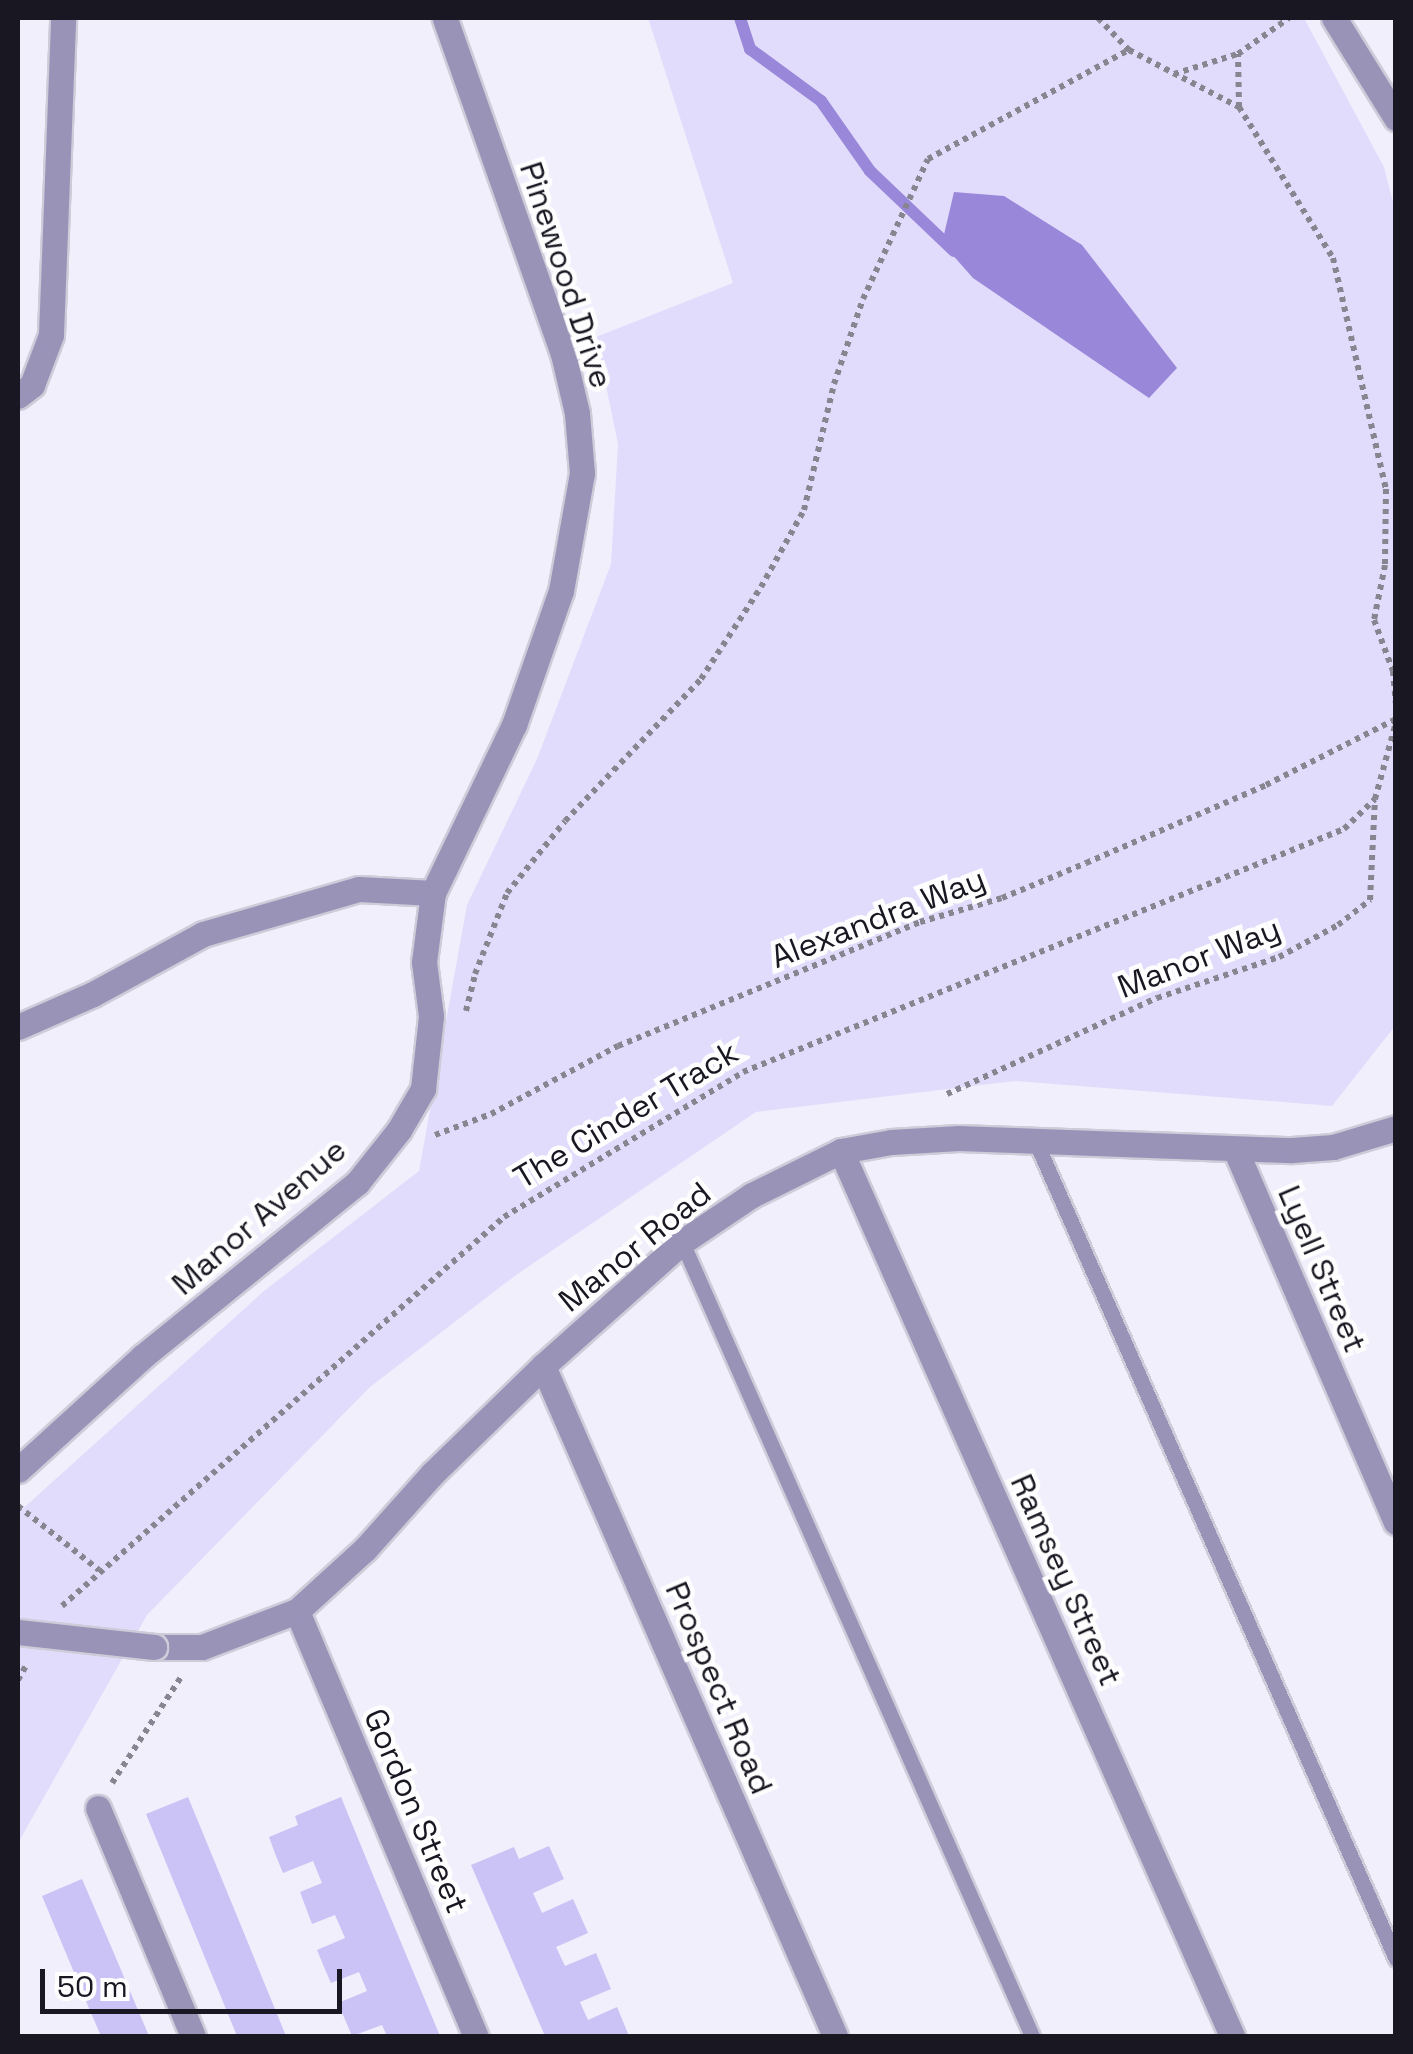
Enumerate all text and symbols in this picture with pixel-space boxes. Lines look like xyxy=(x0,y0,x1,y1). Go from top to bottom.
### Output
street label: Pinewood Drive xyxy=(511,157,621,393)
street label: Alexandra Way xyxy=(765,859,991,977)
street label: Manor Way xyxy=(1112,909,1286,1007)
street label: The Cinder Track xyxy=(507,1033,745,1197)
street label: Manor Avenue xyxy=(164,1131,354,1303)
street label: Manor Road xyxy=(551,1174,719,1320)
street label: Lyell Street xyxy=(1270,1180,1374,1358)
street label: Ramsey Street xyxy=(1002,1468,1130,1692)
street label: Prospect Road xyxy=(657,1576,781,1800)
street label: Gordon Street xyxy=(356,1703,476,1919)
scale bar xyxy=(45,1949,348,2011)
text: 50 m xyxy=(57,1967,128,2006)

